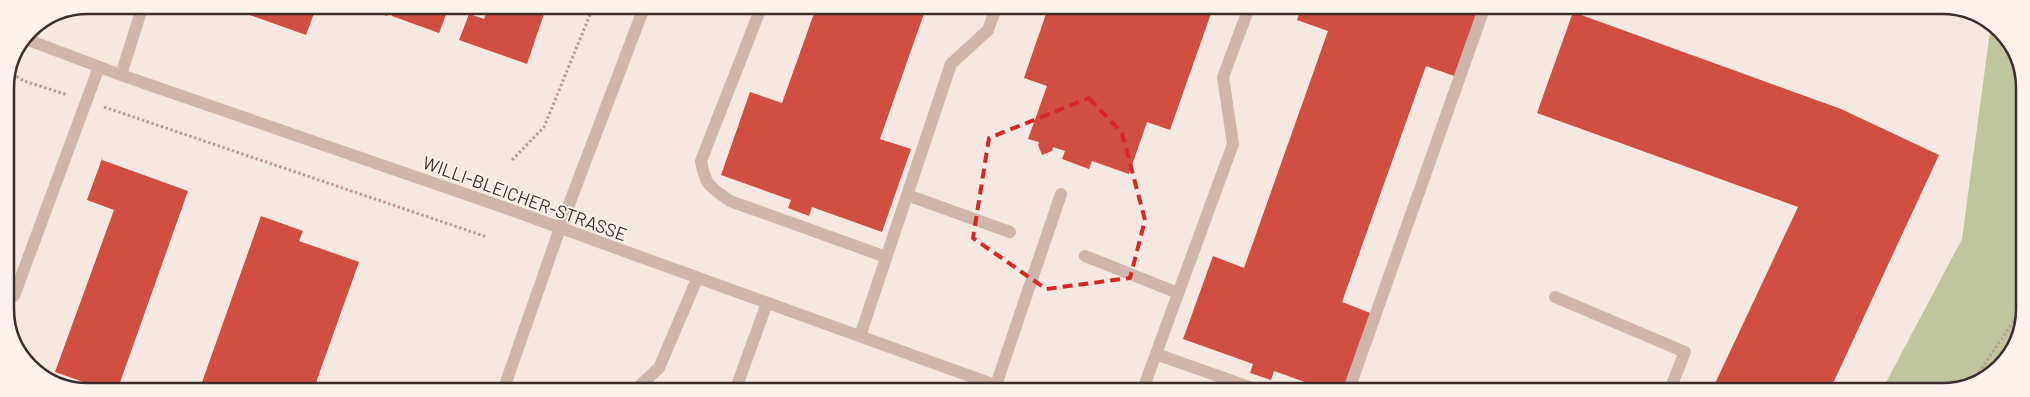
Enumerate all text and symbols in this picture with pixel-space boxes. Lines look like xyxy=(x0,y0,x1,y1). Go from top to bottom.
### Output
street label: WILLI-BLEICHER-STRASSE xyxy=(420,151,630,245)

